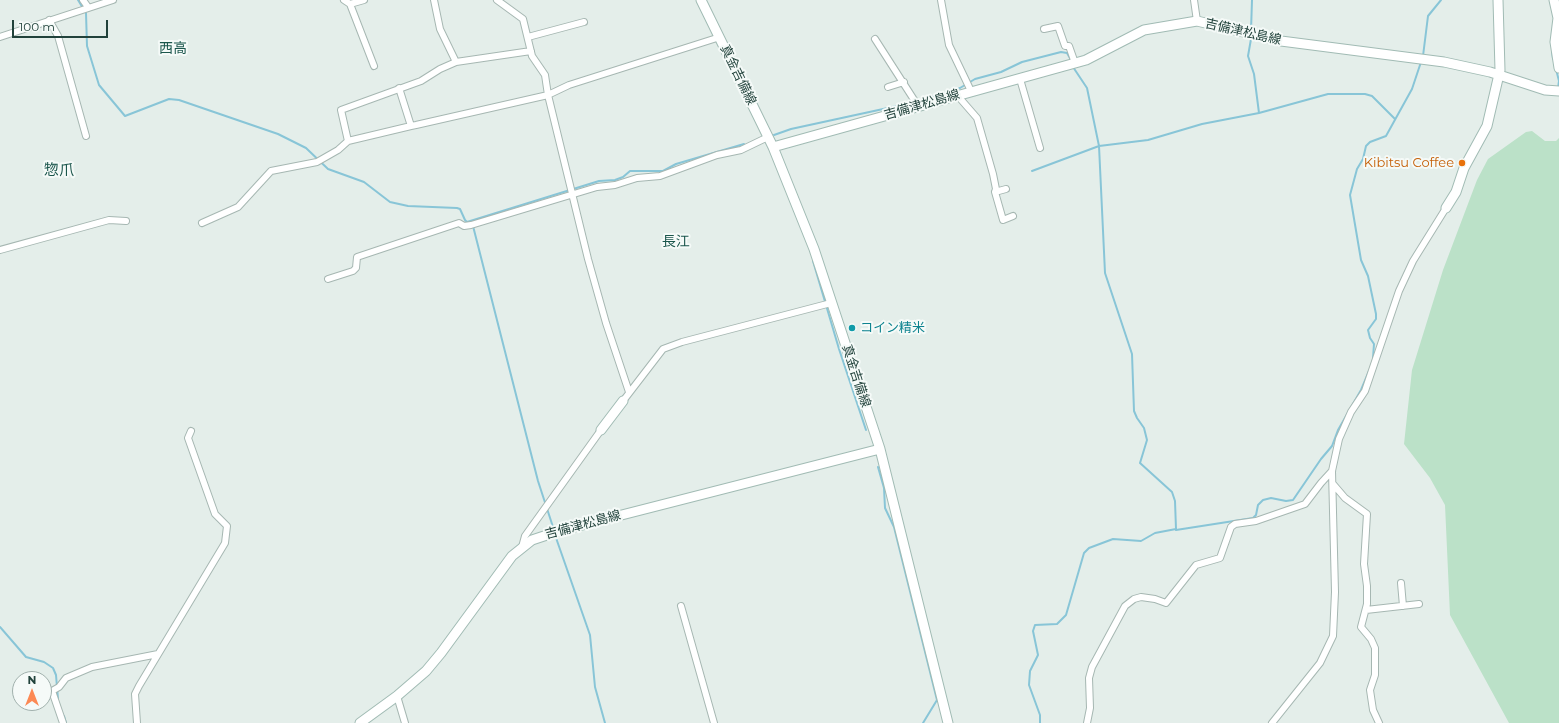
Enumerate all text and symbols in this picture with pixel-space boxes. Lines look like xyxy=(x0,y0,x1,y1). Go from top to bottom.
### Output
scale bar xyxy=(14,12,110,38)
street label: 吉備津松島線 xyxy=(1203,16,1283,48)
text: 100 m xyxy=(19,19,55,34)
district label: 西高 xyxy=(159,41,187,57)
street label: 真金吉備線 xyxy=(717,42,759,108)
street label: 吉備津松島線 xyxy=(882,87,962,123)
place label: Kibitsu Coffee xyxy=(1364,155,1454,171)
marker: Kibitsu Coffee xyxy=(1457,158,1467,168)
district label: 惣爪 xyxy=(44,162,74,180)
district label: 長江 xyxy=(662,234,690,250)
place label: コイン精米 xyxy=(860,320,925,336)
marker: コイン精米 xyxy=(847,323,857,333)
street label: 真金吉備線 xyxy=(839,343,873,409)
street label: 吉備津松島線 xyxy=(543,507,623,543)
north arrow xyxy=(12,671,52,711)
text: N xyxy=(28,673,36,687)

